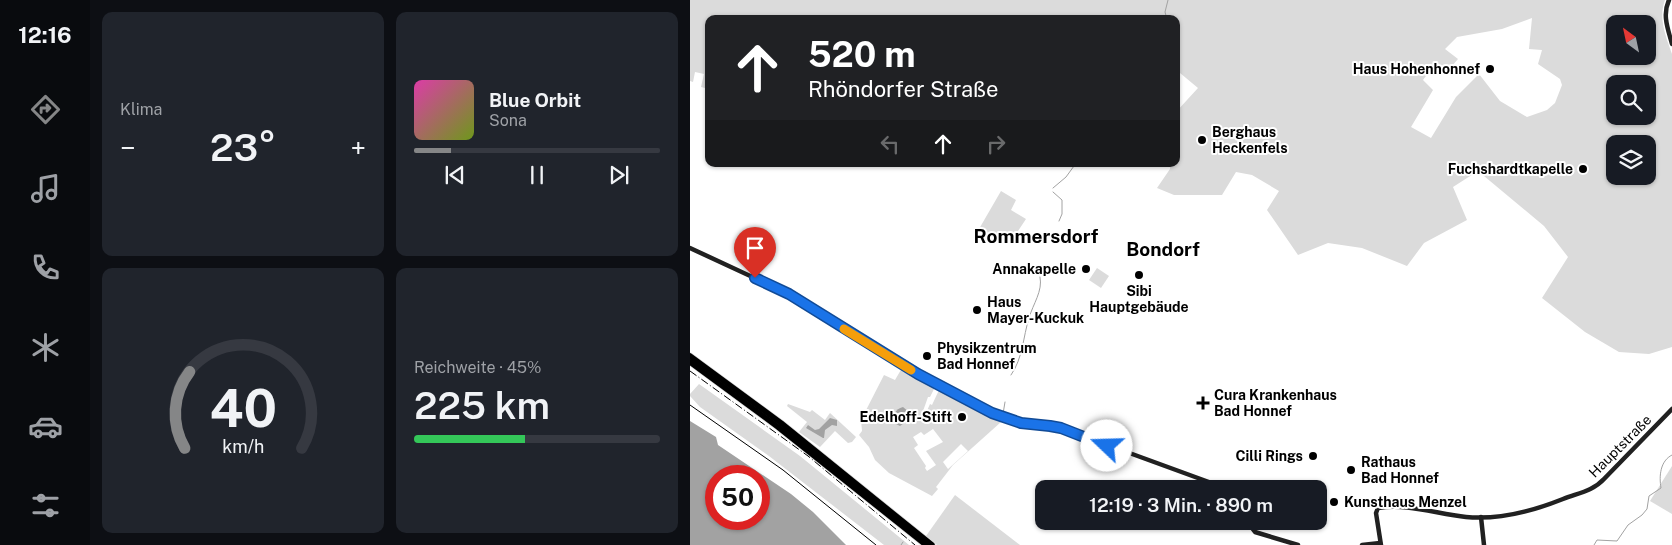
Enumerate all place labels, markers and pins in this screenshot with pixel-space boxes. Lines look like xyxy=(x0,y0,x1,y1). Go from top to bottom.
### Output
place label: Haus Hohenhonnef xyxy=(1353,61,1480,77)
marker: Haus Hohenhonnef xyxy=(1484,63,1496,75)
place label: Berghaus Heckenfels xyxy=(1212,124,1288,156)
marker: Berghaus Heckenfels xyxy=(1196,134,1208,146)
place label: Fuchshardtkapelle xyxy=(1448,161,1573,177)
marker: Fuchshardtkapelle xyxy=(1577,163,1589,175)
pin xyxy=(734,227,776,278)
place label: Annakapelle xyxy=(992,261,1076,277)
marker: Annakapelle xyxy=(1080,263,1092,275)
marker: Sibi Hauptgebäude xyxy=(1133,269,1145,281)
place label: Sibi Hauptgebäude xyxy=(1089,283,1189,315)
place label: Haus Mayer-Kuckuk xyxy=(987,294,1084,326)
marker: Haus Mayer-Kuckuk xyxy=(971,304,983,316)
place label: Physikzentrum Bad Honnef xyxy=(937,340,1037,372)
marker: Physikzentrum Bad Honnef xyxy=(921,350,933,362)
place label: Cura Krankenhaus Bad Honnef xyxy=(1214,387,1337,419)
marker: Cura Krankenhaus Bad Honnef xyxy=(1196,396,1210,410)
place label: Edelhoff-Stift xyxy=(859,409,952,425)
marker: Edelhoff-Stift xyxy=(956,411,968,423)
place label: Cilli Rings xyxy=(1236,448,1303,464)
marker: Cilli Rings xyxy=(1307,450,1319,462)
place label: Rathaus Bad Honnef xyxy=(1361,454,1439,486)
marker: Rathaus Bad Honnef xyxy=(1345,464,1357,476)
place label: Kunsthaus Menzel xyxy=(1344,494,1467,510)
marker: Kunsthaus Menzel xyxy=(1328,496,1340,508)

